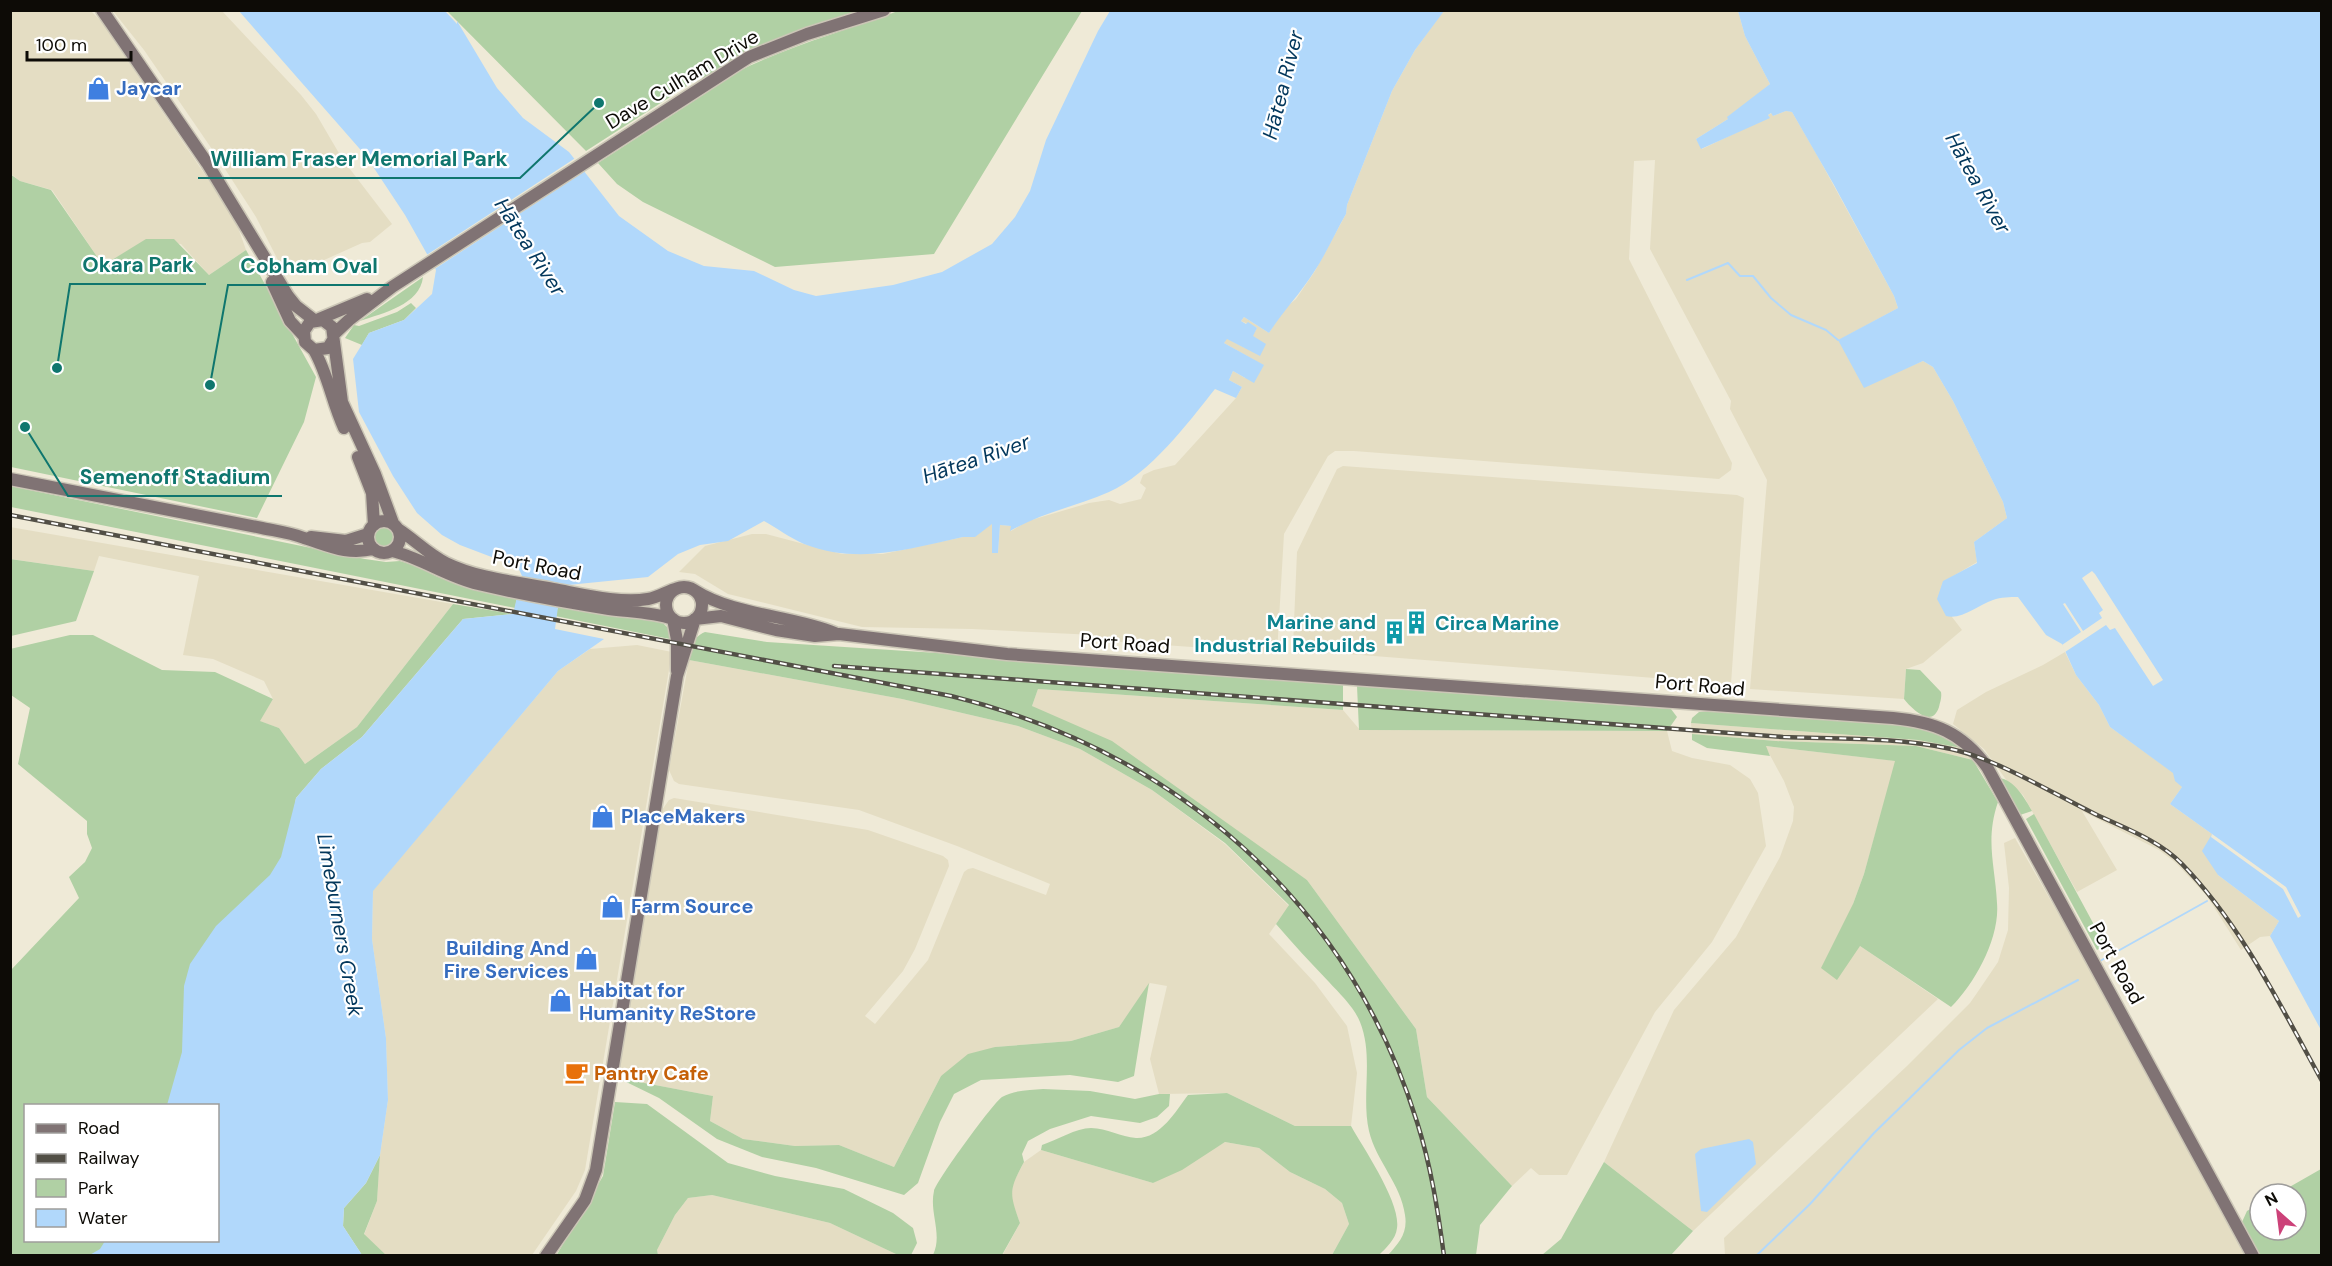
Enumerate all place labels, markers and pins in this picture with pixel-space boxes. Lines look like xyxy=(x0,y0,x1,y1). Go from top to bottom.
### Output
shop icon: Jaycar xyxy=(85,75,111,101)
place label: Jaycar xyxy=(116,75,181,101)
callout: William Fraser Memorial Park xyxy=(198,139,520,178)
callout: Okara Park xyxy=(70,245,206,284)
callout: Cobham Oval xyxy=(228,246,389,285)
callout: Semenoff Stadium xyxy=(68,457,282,496)
place label: Marine and Industrial Rebuilds xyxy=(1194,609,1376,658)
building icon: Circa Marine xyxy=(1404,610,1430,636)
place label: Circa Marine xyxy=(1435,610,1559,636)
building icon: Marine and Industrial Rebuilds xyxy=(1381,620,1407,646)
shop icon: PlaceMakers xyxy=(590,803,616,829)
place label: PlaceMakers xyxy=(621,803,746,829)
shop icon: Farm Source xyxy=(600,893,626,919)
place label: Farm Source xyxy=(631,893,753,919)
place label: Building And Fire Services xyxy=(444,935,569,984)
shop icon: Building And Fire Services xyxy=(574,946,600,972)
place label: Habitat for Humanity ReStore xyxy=(579,977,756,1026)
shop icon: Habitat for Humanity ReStore xyxy=(548,988,574,1014)
cafe icon: Pantry Cafe xyxy=(563,1060,589,1086)
place label: Pantry Cafe xyxy=(594,1060,709,1086)

